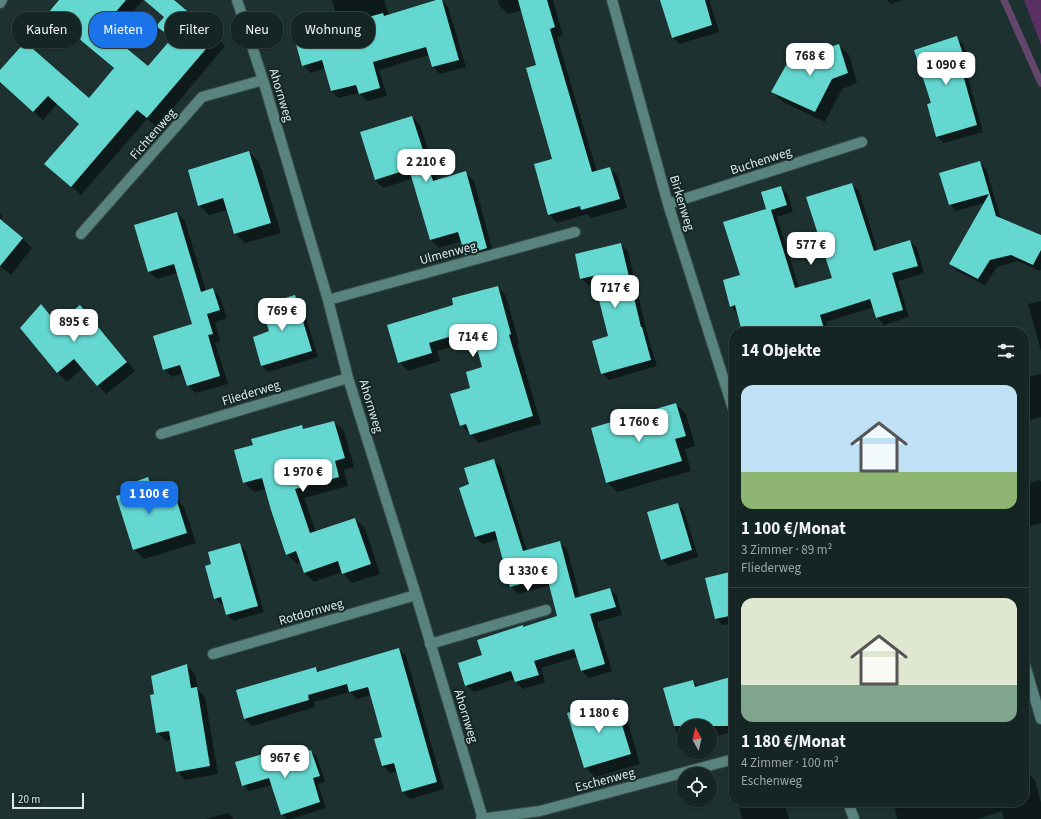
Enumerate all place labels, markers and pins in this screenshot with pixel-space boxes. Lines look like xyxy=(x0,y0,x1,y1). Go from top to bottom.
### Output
pin: 768 € xyxy=(782,43,838,77)
pin: 1 090 € xyxy=(909,52,983,86)
pin: 2 210 € xyxy=(389,149,463,183)
pin: 577 € xyxy=(783,232,839,266)
pin: 717 € xyxy=(587,275,643,309)
pin: 769 € xyxy=(254,298,310,332)
pin: 895 € xyxy=(46,309,102,343)
pin: 714 € xyxy=(445,324,501,358)
pin: 1 760 € xyxy=(602,409,676,443)
pin: 1 970 € xyxy=(266,459,340,493)
pin: 1 100 € xyxy=(112,481,186,515)
pin: 1 330 € xyxy=(491,558,565,592)
pin: 1 180 € xyxy=(562,700,636,734)
pin: 967 € xyxy=(257,745,313,779)

